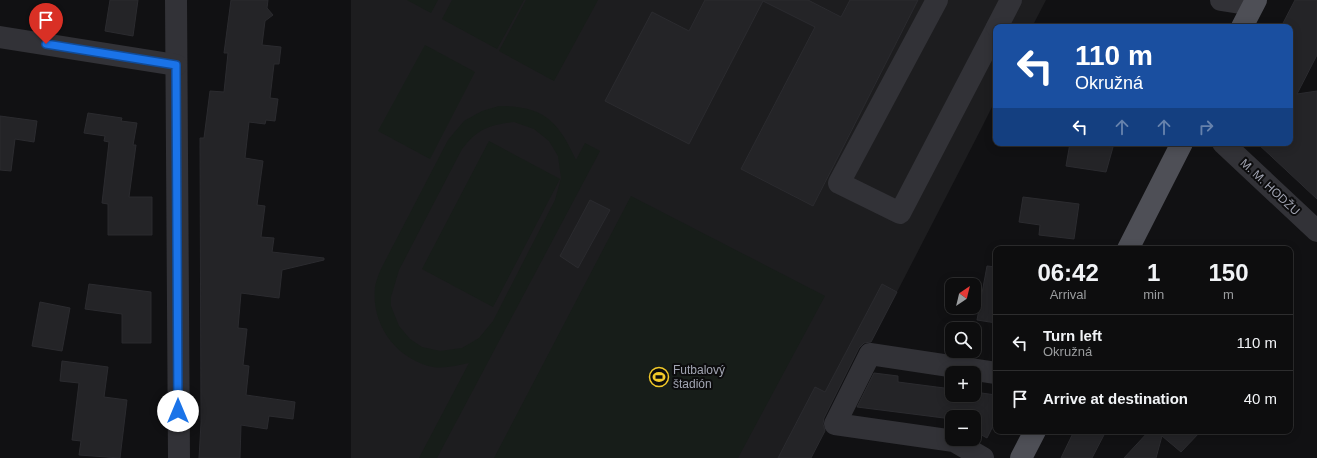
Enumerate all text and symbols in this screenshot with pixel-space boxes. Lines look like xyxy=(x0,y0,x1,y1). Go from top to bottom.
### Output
pin xyxy=(29,3,63,44)
icon: arrive xyxy=(35,9,57,31)
icon: left xyxy=(1009,40,1061,92)
text: 110 m xyxy=(1075,40,1153,71)
text: Okružná xyxy=(1075,73,1143,93)
icon: left xyxy=(1069,116,1091,138)
icon: ahead xyxy=(1111,116,1133,138)
icon: ahead xyxy=(1153,116,1175,138)
icon: right xyxy=(1195,116,1217,138)
street label: M. M. HODŽU xyxy=(1237,155,1303,218)
text: 06:42 xyxy=(1037,259,1099,286)
text: 1 xyxy=(1147,259,1160,286)
text: 150 xyxy=(1209,259,1249,286)
north arrow xyxy=(945,278,981,314)
map controls xyxy=(945,278,981,446)
text: Arrival xyxy=(1050,287,1087,302)
text: min xyxy=(1143,287,1164,302)
text: m xyxy=(1223,287,1234,302)
button: search xyxy=(945,322,981,358)
text: Turn left xyxy=(1043,327,1102,344)
icon: left xyxy=(1009,332,1031,354)
text: 110 m xyxy=(1236,334,1277,351)
text: Okružná xyxy=(1043,344,1092,359)
place label: Futbalový štadión xyxy=(673,363,725,391)
sports icon: Futbalový štadión xyxy=(648,366,670,388)
button: + xyxy=(945,366,981,402)
icon: arrive xyxy=(1009,388,1031,410)
position arrow xyxy=(157,390,199,432)
text: Arrive at destination xyxy=(1043,390,1188,407)
text: 40 m xyxy=(1244,390,1277,407)
button: − xyxy=(945,410,981,446)

